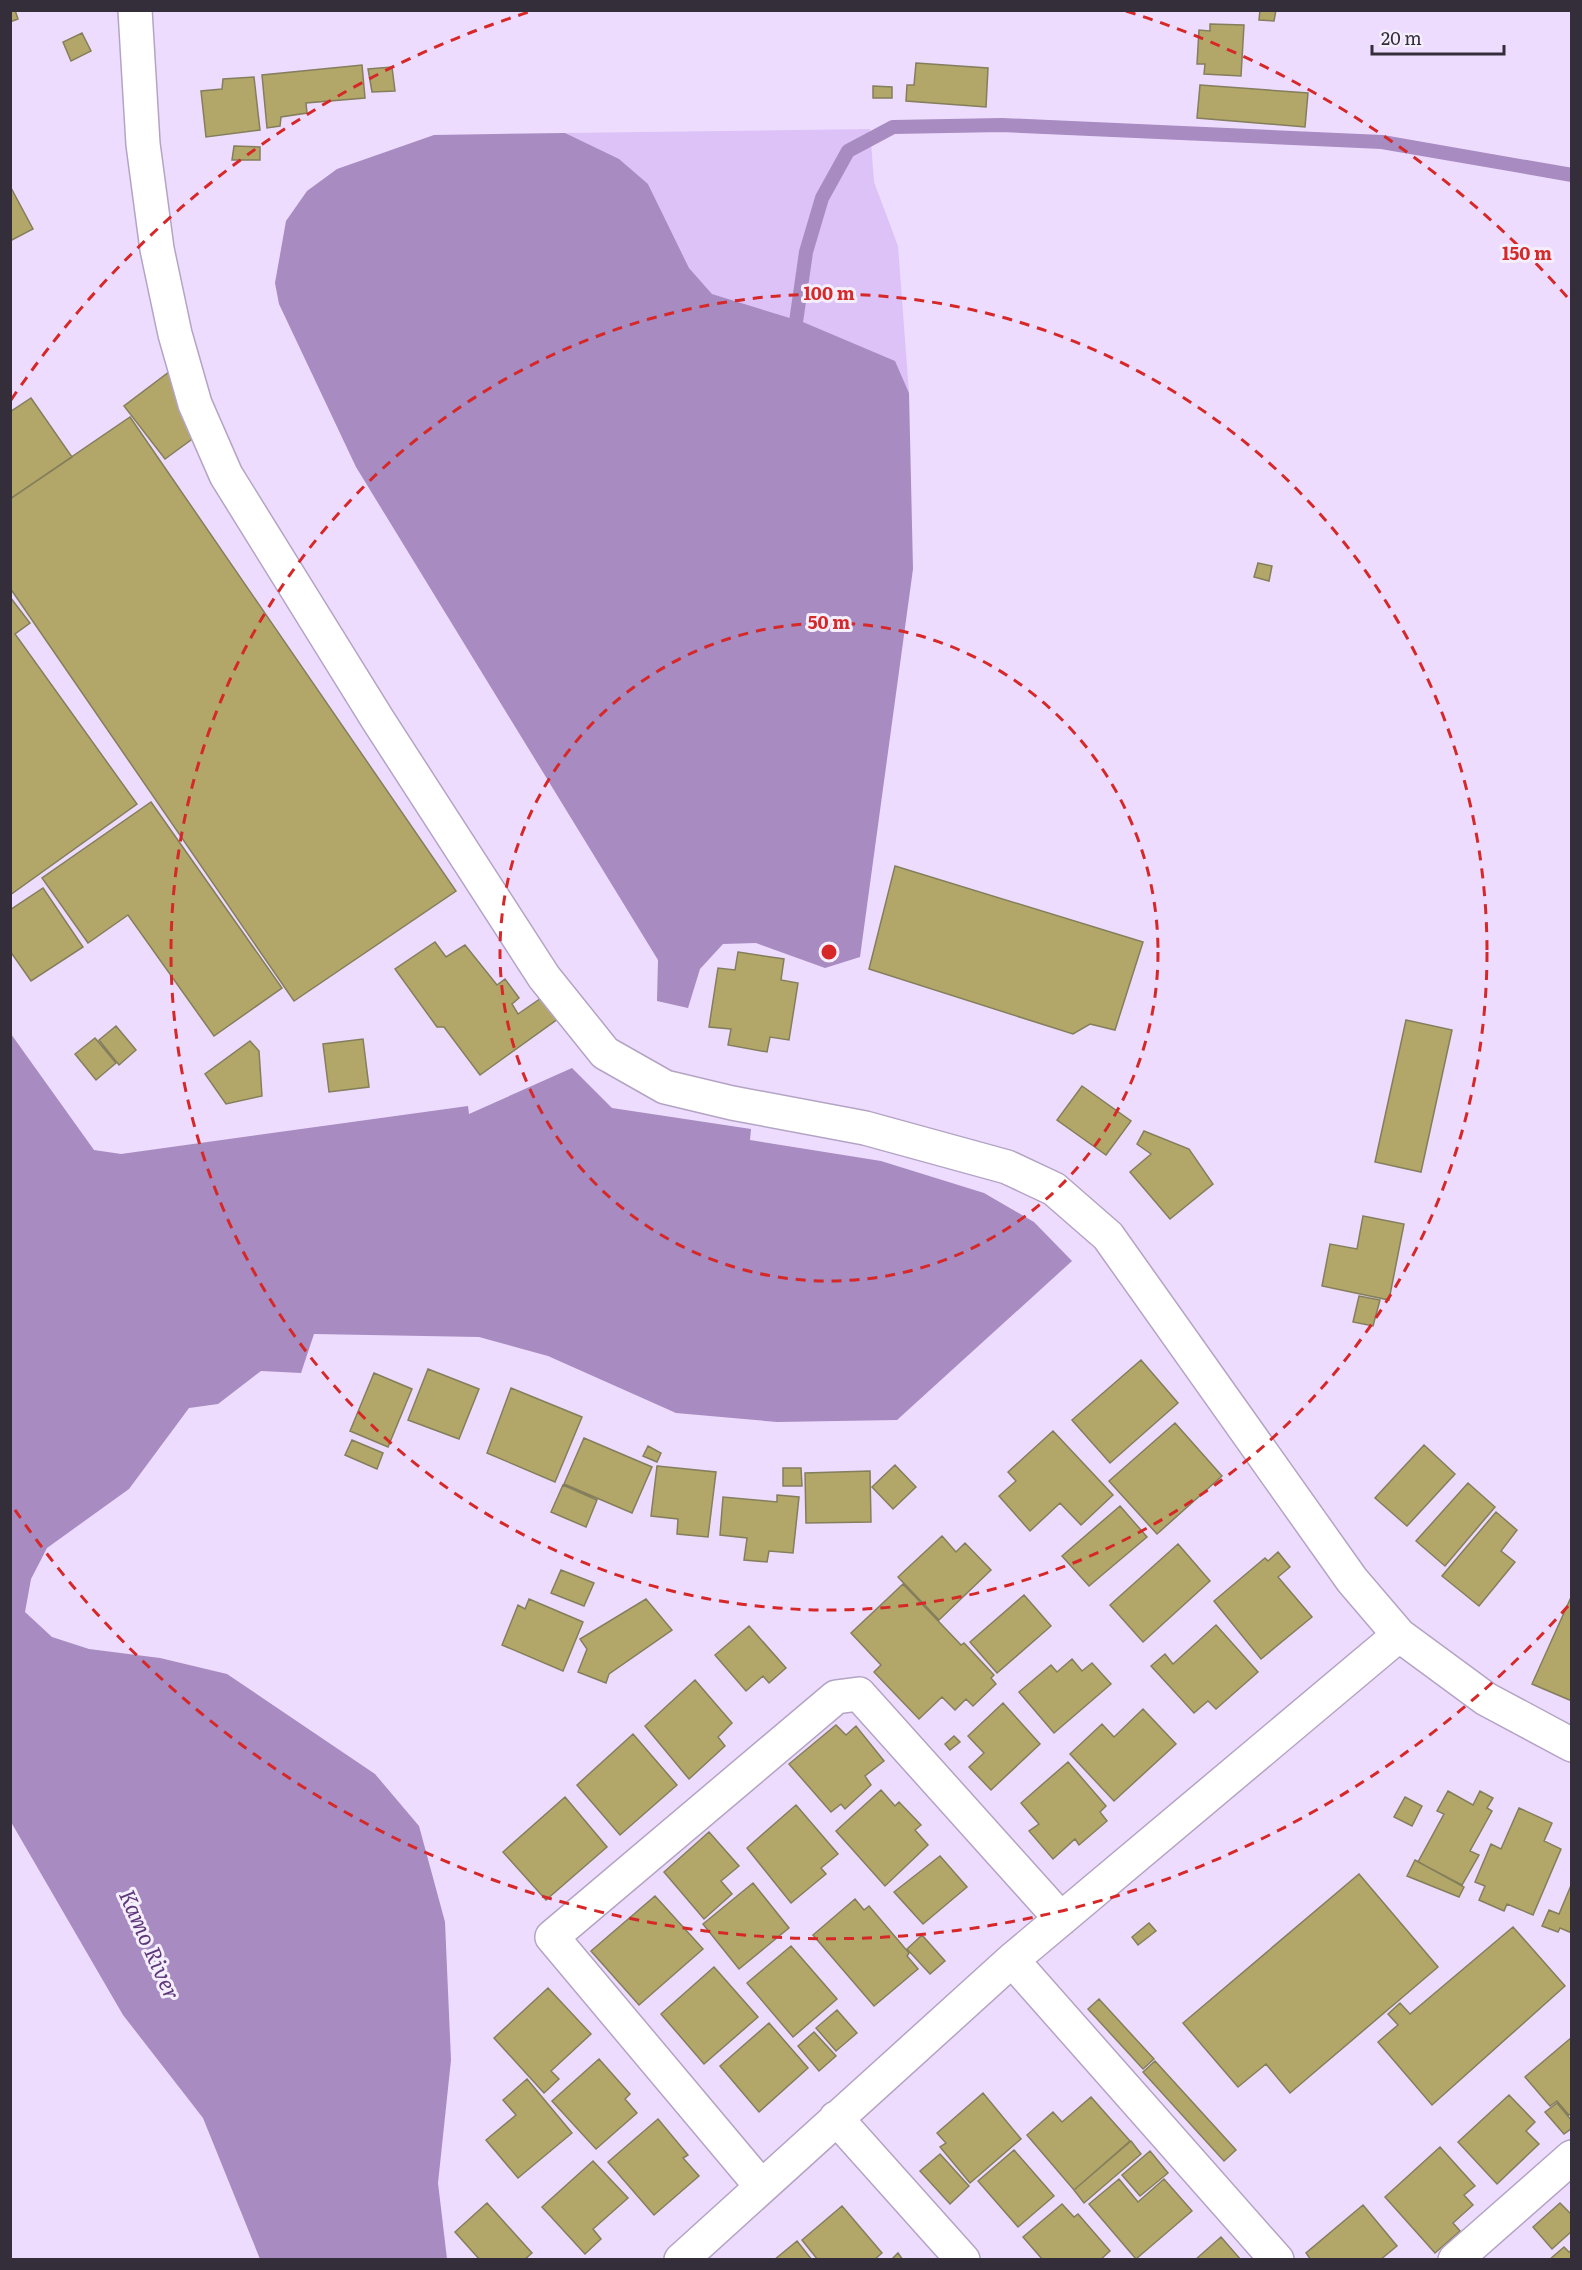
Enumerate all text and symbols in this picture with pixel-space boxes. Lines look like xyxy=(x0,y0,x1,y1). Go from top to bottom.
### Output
scale bar xyxy=(1372,18,1504,56)
text: 20 m xyxy=(1381,24,1422,51)
text: 150 m xyxy=(1502,239,1552,266)
text: 100 m xyxy=(803,279,855,306)
text: 50 m xyxy=(808,608,850,635)
centre of rings xyxy=(819,942,839,962)
water label: Kamo River xyxy=(112,1884,190,2004)

